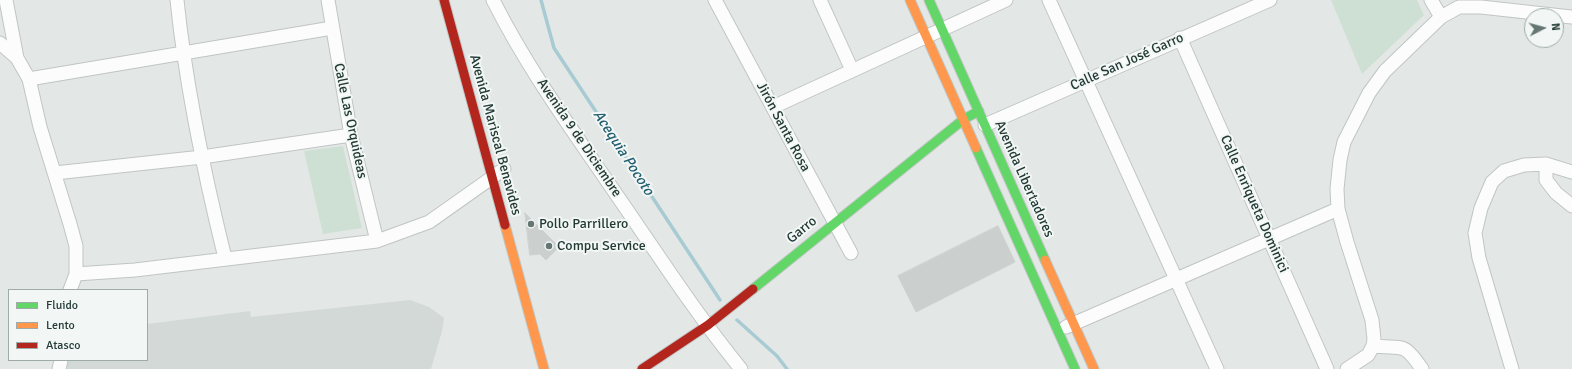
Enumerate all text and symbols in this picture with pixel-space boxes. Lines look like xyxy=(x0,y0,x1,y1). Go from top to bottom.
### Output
north arrow xyxy=(1524,8,1564,48)
text: N xyxy=(1549,22,1562,31)
street label: Calle San José Garro xyxy=(1068,29,1186,95)
street label: Avenida Mariscal Benavides xyxy=(465,53,525,217)
street label: Calle Las Orquideas xyxy=(330,62,370,180)
street label: Avenida 9 de Diciembre xyxy=(533,75,625,201)
street label: Jirón Santa Rosa xyxy=(752,79,814,175)
water label: Acequia Pocoto xyxy=(589,107,657,199)
street label: Avenida Libertadores xyxy=(991,118,1057,240)
street label: Calle Enriqueta Dominici xyxy=(1216,133,1292,275)
street label: Garro xyxy=(784,213,820,247)
place label: Pollo Parrillero xyxy=(539,216,628,232)
marker: Pollo Parrillero xyxy=(526,219,536,229)
place label: Compu Service xyxy=(557,238,646,254)
marker: Compu Service xyxy=(544,241,554,251)
legend xyxy=(8,289,148,361)
text: Fluido xyxy=(46,298,78,313)
text: Lento xyxy=(46,318,75,333)
text: Atasco xyxy=(46,338,81,353)

